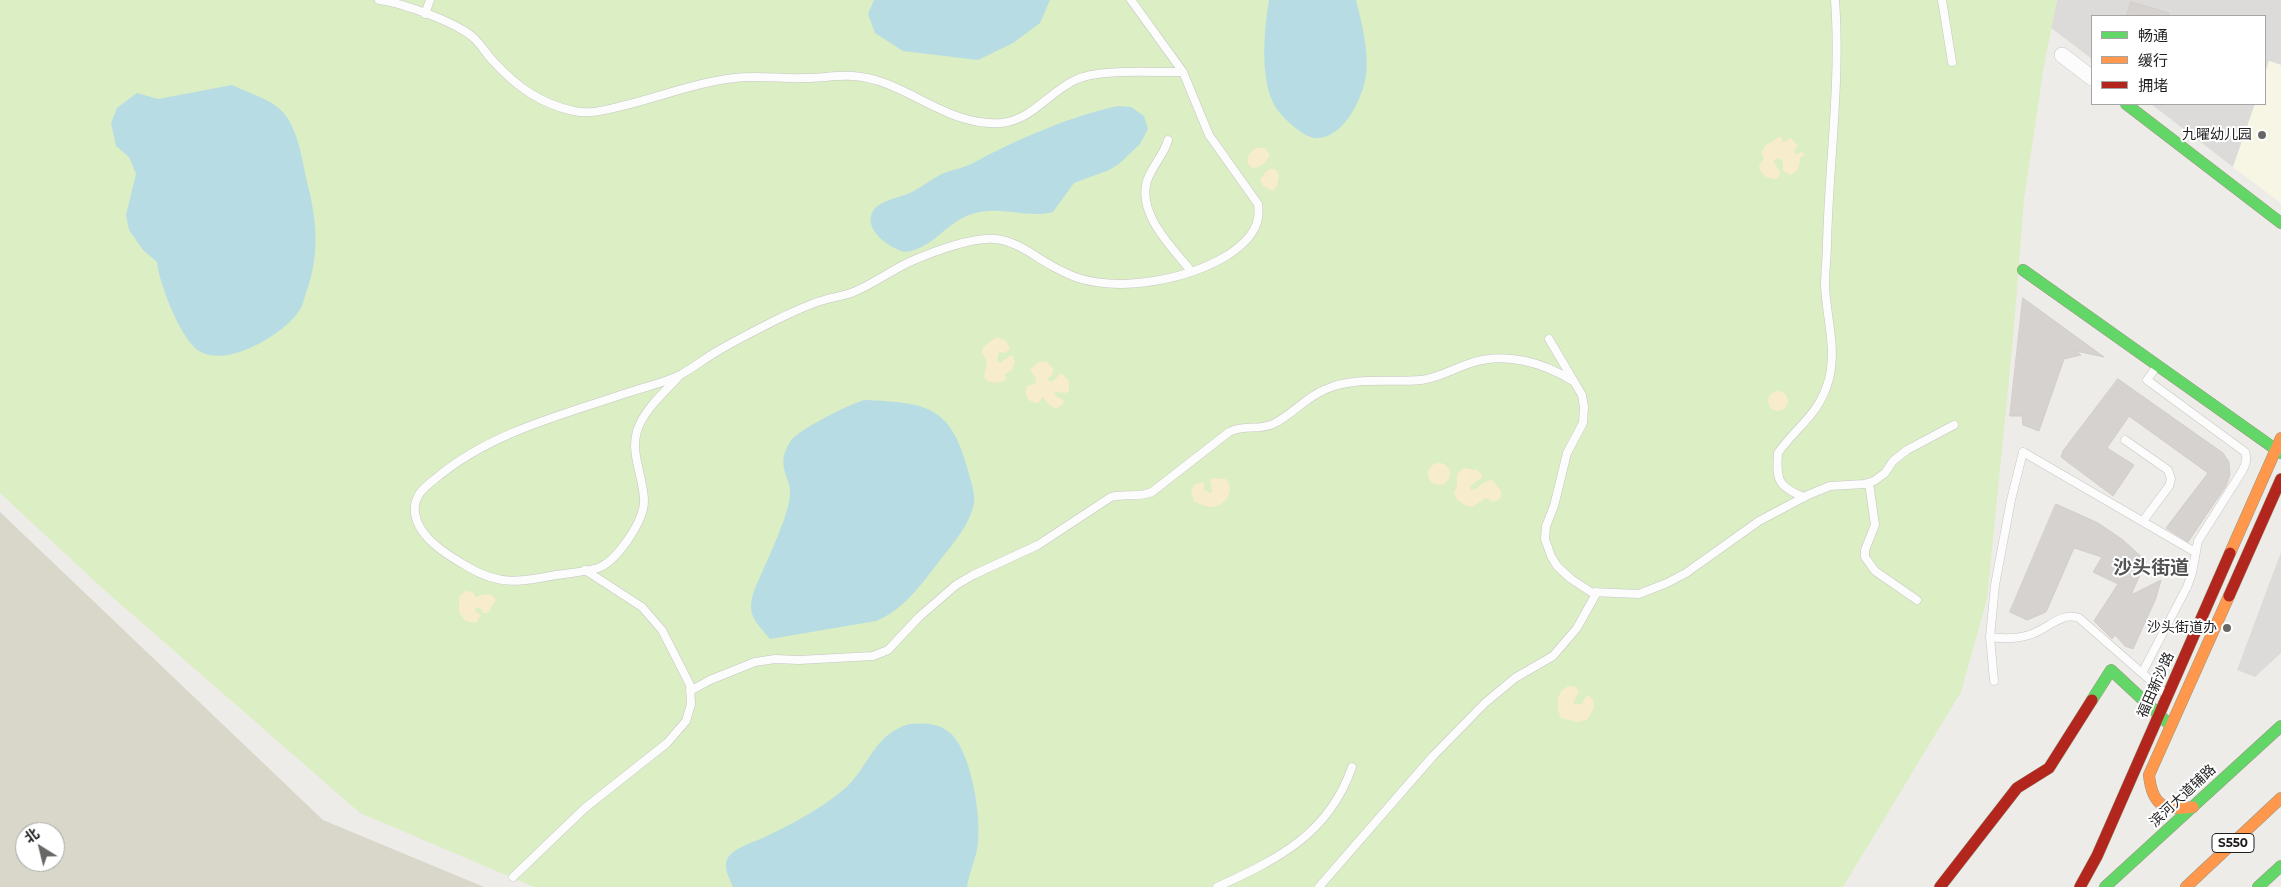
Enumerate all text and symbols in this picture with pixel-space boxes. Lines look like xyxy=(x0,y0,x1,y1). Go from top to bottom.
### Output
legend xyxy=(2091,15,2266,105)
text: 畅通 xyxy=(2138,26,2168,45)
text: 缓行 xyxy=(2138,51,2168,70)
text: 拥堵 xyxy=(2138,76,2168,95)
place label: 九曜幼儿园 xyxy=(2182,127,2252,143)
marker: 九曜幼儿园 xyxy=(2256,129,2268,141)
district label: 沙头街道 xyxy=(2113,557,2189,579)
place label: 沙头街道办 xyxy=(2147,620,2217,636)
marker: 沙头街道办 xyxy=(2221,622,2233,634)
street label: 福田新沙路 xyxy=(2134,650,2178,720)
street label: 滨河大道辅路 xyxy=(2147,761,2219,831)
north arrow xyxy=(15,822,65,872)
text: 北 xyxy=(21,824,43,847)
road number: S550 xyxy=(2212,834,2254,852)

